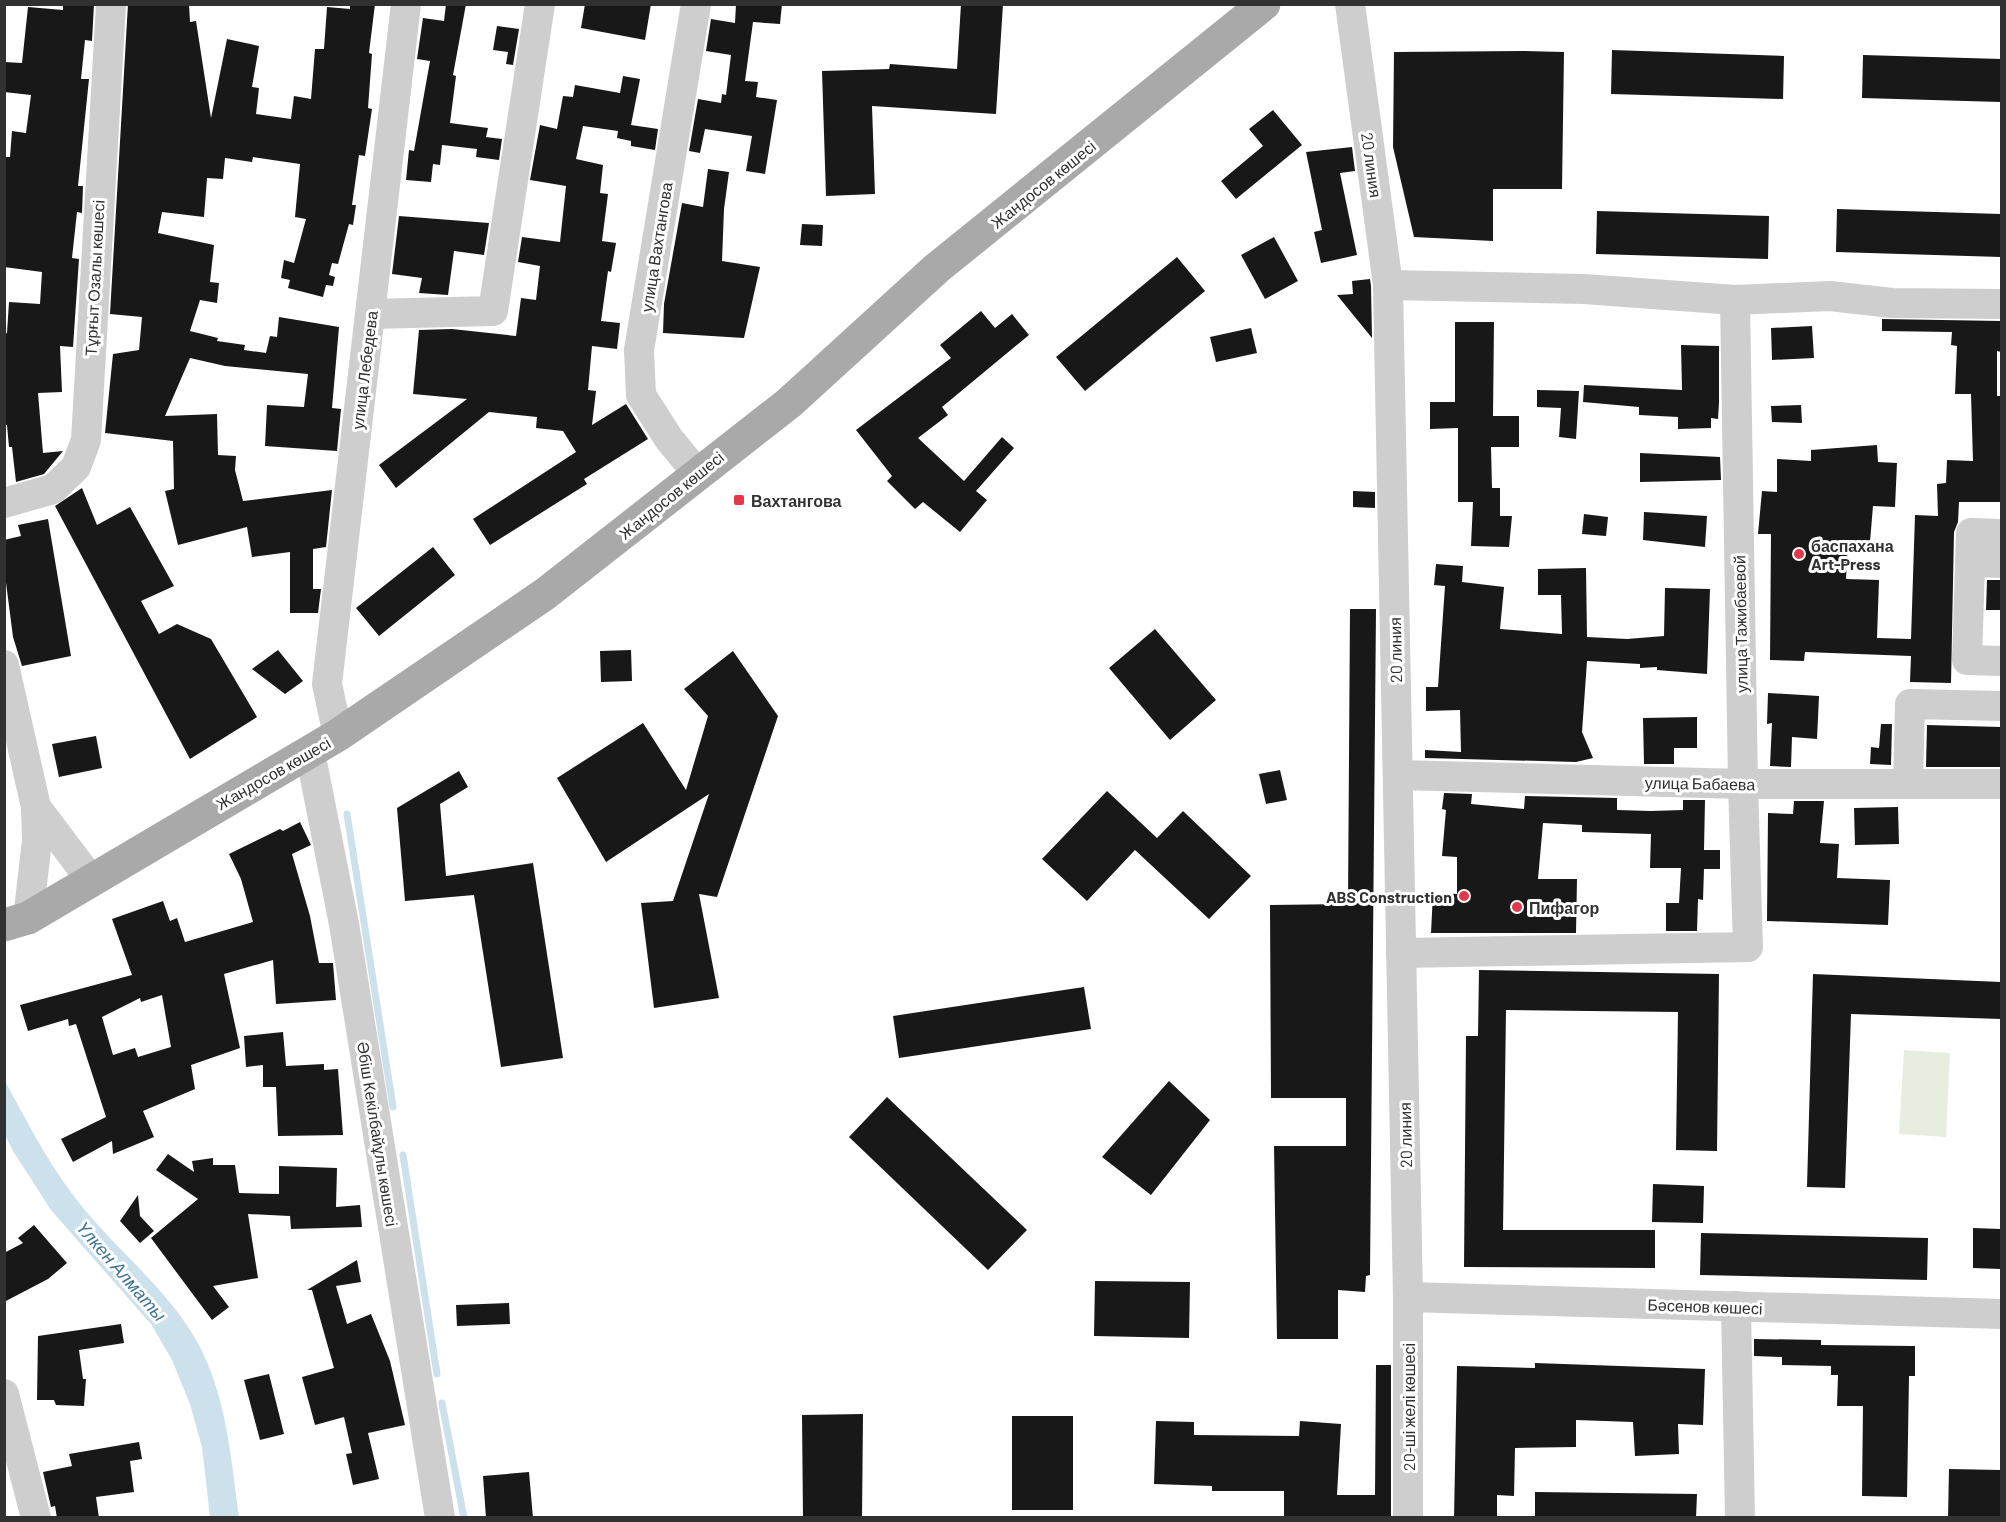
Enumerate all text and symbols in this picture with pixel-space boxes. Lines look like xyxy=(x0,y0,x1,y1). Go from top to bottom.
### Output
street label: 20 линия xyxy=(1358,131,1386,199)
street label: Жандосов көшесі xyxy=(987,136,1099,232)
street label: улица Вахтангова xyxy=(636,181,676,313)
street label: Тұрғыт Озалы көшесі xyxy=(80,199,108,357)
street label: улица Лебедева xyxy=(347,309,381,430)
street label: Жандосов көшесі xyxy=(615,447,727,543)
place label: Вахтангова xyxy=(751,491,842,510)
marker: Вахтангова xyxy=(732,493,746,507)
place label: баспахана Art-Press xyxy=(1811,536,1894,573)
marker: баспахана Art-Press xyxy=(1792,547,1806,561)
street label: улица Тажибаевой xyxy=(1729,555,1751,693)
street label: 20 линия xyxy=(1385,617,1405,683)
street label: Жандосов көшесі xyxy=(212,733,334,813)
street label: улица Бабаева xyxy=(1645,773,1755,793)
place label: ABS Construction xyxy=(1326,887,1452,906)
marker: ABS Construction xyxy=(1457,889,1471,903)
place label: Пифагор xyxy=(1529,898,1599,917)
marker: Пифагор xyxy=(1510,900,1524,914)
street label: Әбіш Кекілбайұлы көшесі xyxy=(354,1040,402,1228)
street label: 20 линия xyxy=(1395,1102,1415,1168)
water label: Үлкен Алматы xyxy=(73,1217,171,1325)
street label: Бәсенов көшесі xyxy=(1647,1295,1763,1317)
street label: 20-ші желі көшесі xyxy=(1399,1343,1418,1471)

